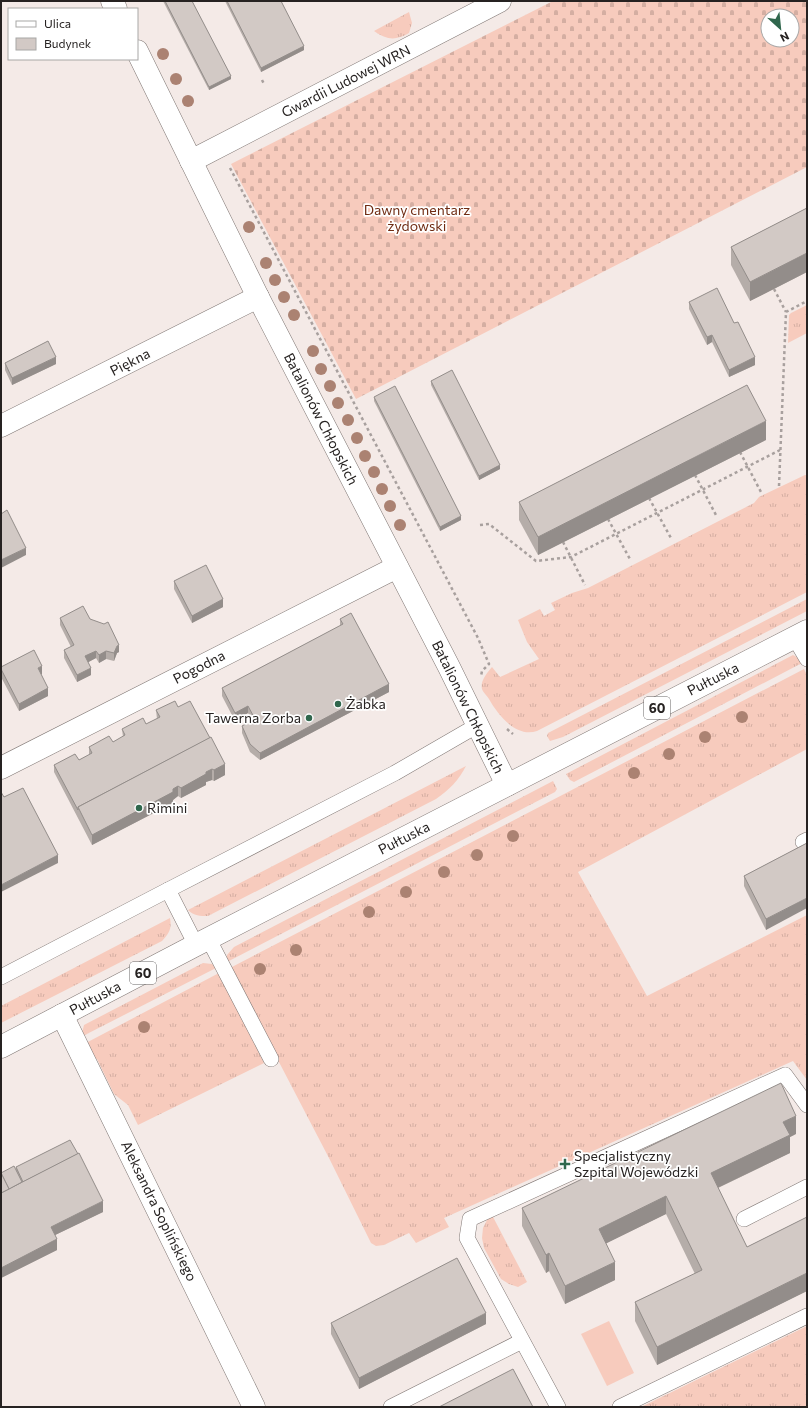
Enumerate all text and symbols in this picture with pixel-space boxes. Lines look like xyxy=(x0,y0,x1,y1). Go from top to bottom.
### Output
legend xyxy=(8,8,138,60)
north arrow xyxy=(760,8,800,48)
text: Ulica xyxy=(44,16,71,30)
text: N xyxy=(778,30,791,45)
text: Budynek xyxy=(44,36,92,50)
street label: Gwardii Ludowej WRN xyxy=(278,41,413,120)
park label: Dawny cmentarz żydowski xyxy=(364,201,470,234)
street label: Piękna xyxy=(107,344,153,379)
street label: Batalionów Chłopskich xyxy=(281,350,362,488)
street label: Batalionów Chłopskich xyxy=(429,638,508,776)
street label: Pogodna xyxy=(170,646,228,687)
street label: Pułtuska xyxy=(684,658,741,699)
place label: Żabka xyxy=(346,695,386,712)
road number: 60 xyxy=(644,697,670,719)
marker: Żabka xyxy=(333,699,343,709)
place label: Tawerna Zorba xyxy=(205,709,301,726)
marker: Tawerna Zorba xyxy=(304,713,314,723)
place label: Rimini xyxy=(147,799,187,816)
marker: Rimini xyxy=(134,803,144,813)
street label: Pułtuska xyxy=(375,817,432,858)
road number: 60 xyxy=(130,962,156,984)
street label: Pułtuska xyxy=(66,977,123,1018)
street label: Aleksandra Soplińskiego xyxy=(118,1138,201,1284)
place label: Specjalistyczny Szpital Wojewódzki xyxy=(574,1147,698,1180)
marker: Specjalistyczny Szpital Wojewódzki xyxy=(559,1158,571,1170)

